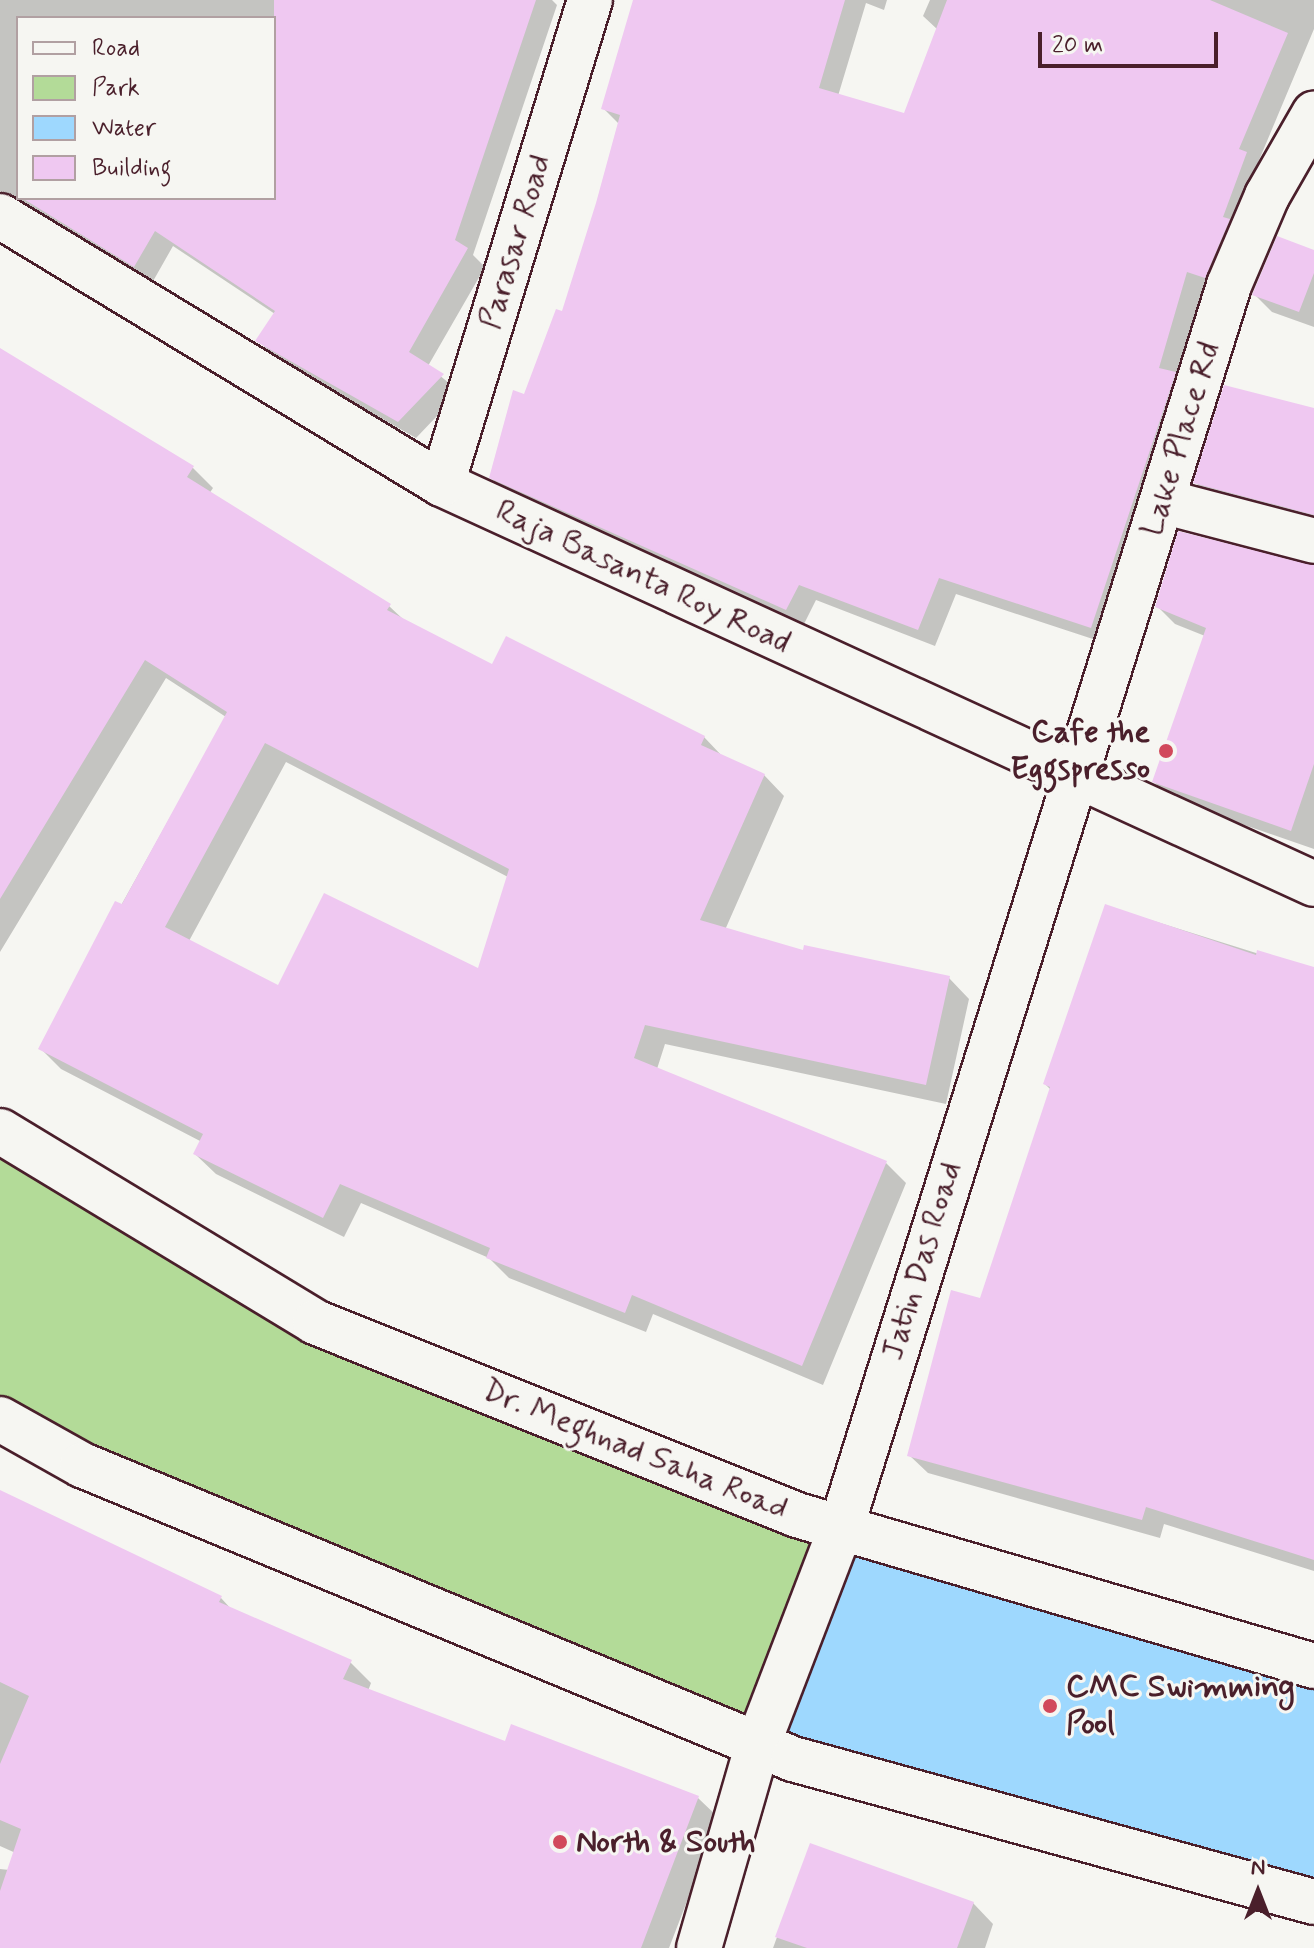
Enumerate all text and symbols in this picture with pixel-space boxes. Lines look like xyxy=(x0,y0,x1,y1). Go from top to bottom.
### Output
legend xyxy=(16,16,276,200)
scale bar xyxy=(1042,16,1222,66)
text: 20 m xyxy=(1052,30,1103,61)
text: Road xyxy=(92,33,140,64)
text: Park xyxy=(92,73,140,104)
text: Water xyxy=(92,113,156,144)
street label: Parasar Road xyxy=(471,150,561,334)
text: Building xyxy=(92,153,172,184)
street label: Lake Place Rd xyxy=(1135,342,1227,536)
street label: Raja Basanta Roy Road xyxy=(485,490,801,664)
place label: Cafe the Eggspresso xyxy=(1010,714,1150,789)
marker: Cafe the Eggspresso xyxy=(1157,742,1175,760)
street label: Jatin Das Road xyxy=(874,1158,970,1364)
street label: Dr. Meghnad Saha Road xyxy=(480,1372,790,1528)
place label: CMC Swimming Pool xyxy=(1066,1669,1295,1744)
marker: CMC Swimming Pool xyxy=(1041,1697,1059,1715)
place label: North & South xyxy=(576,1823,755,1861)
marker: North & South xyxy=(551,1833,569,1851)
north arrow xyxy=(1218,1852,1298,1932)
text: N xyxy=(1251,1854,1265,1882)

